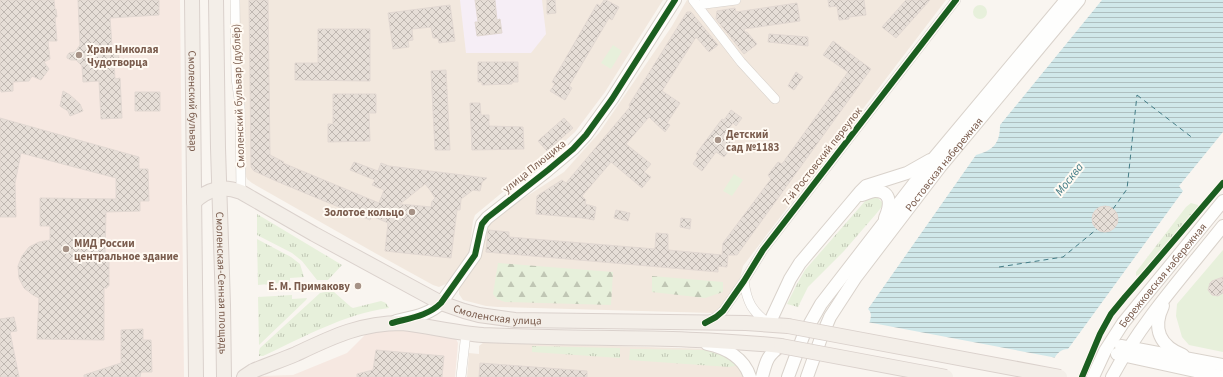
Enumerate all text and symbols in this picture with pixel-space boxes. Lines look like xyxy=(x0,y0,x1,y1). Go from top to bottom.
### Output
street label: Смоленский бульвар (дублёр) xyxy=(228,23,249,168)
place label: Храм Николая Чудотворца xyxy=(87,42,158,70)
marker: Храм Николая Чудотворца xyxy=(74,50,84,60)
street label: Смоленский бульвар xyxy=(185,50,201,152)
street label: 7-й Ростовский переулок xyxy=(779,104,866,209)
street label: Ростовская набережная xyxy=(902,114,986,215)
place label: Детский сад №1183 xyxy=(726,127,780,155)
marker: Детский сад №1183 xyxy=(713,135,723,145)
street label: улица Плющиха xyxy=(500,136,569,196)
water label: Москва xyxy=(1051,159,1088,199)
place label: Золотое кольцо xyxy=(324,205,404,220)
marker: Золотое кольцо xyxy=(407,207,417,217)
street label: Смоленская-Сенная площадь xyxy=(212,212,231,354)
street label: Бережковская набережная xyxy=(1115,220,1210,330)
place label: МИД России центральное здание xyxy=(74,236,179,264)
marker: МИД России центральное здание xyxy=(61,244,71,254)
place label: Е. М. Примакову xyxy=(268,279,350,294)
marker: Е. М. Примакову xyxy=(353,281,363,291)
street label: Смоленская улица xyxy=(451,301,542,328)

